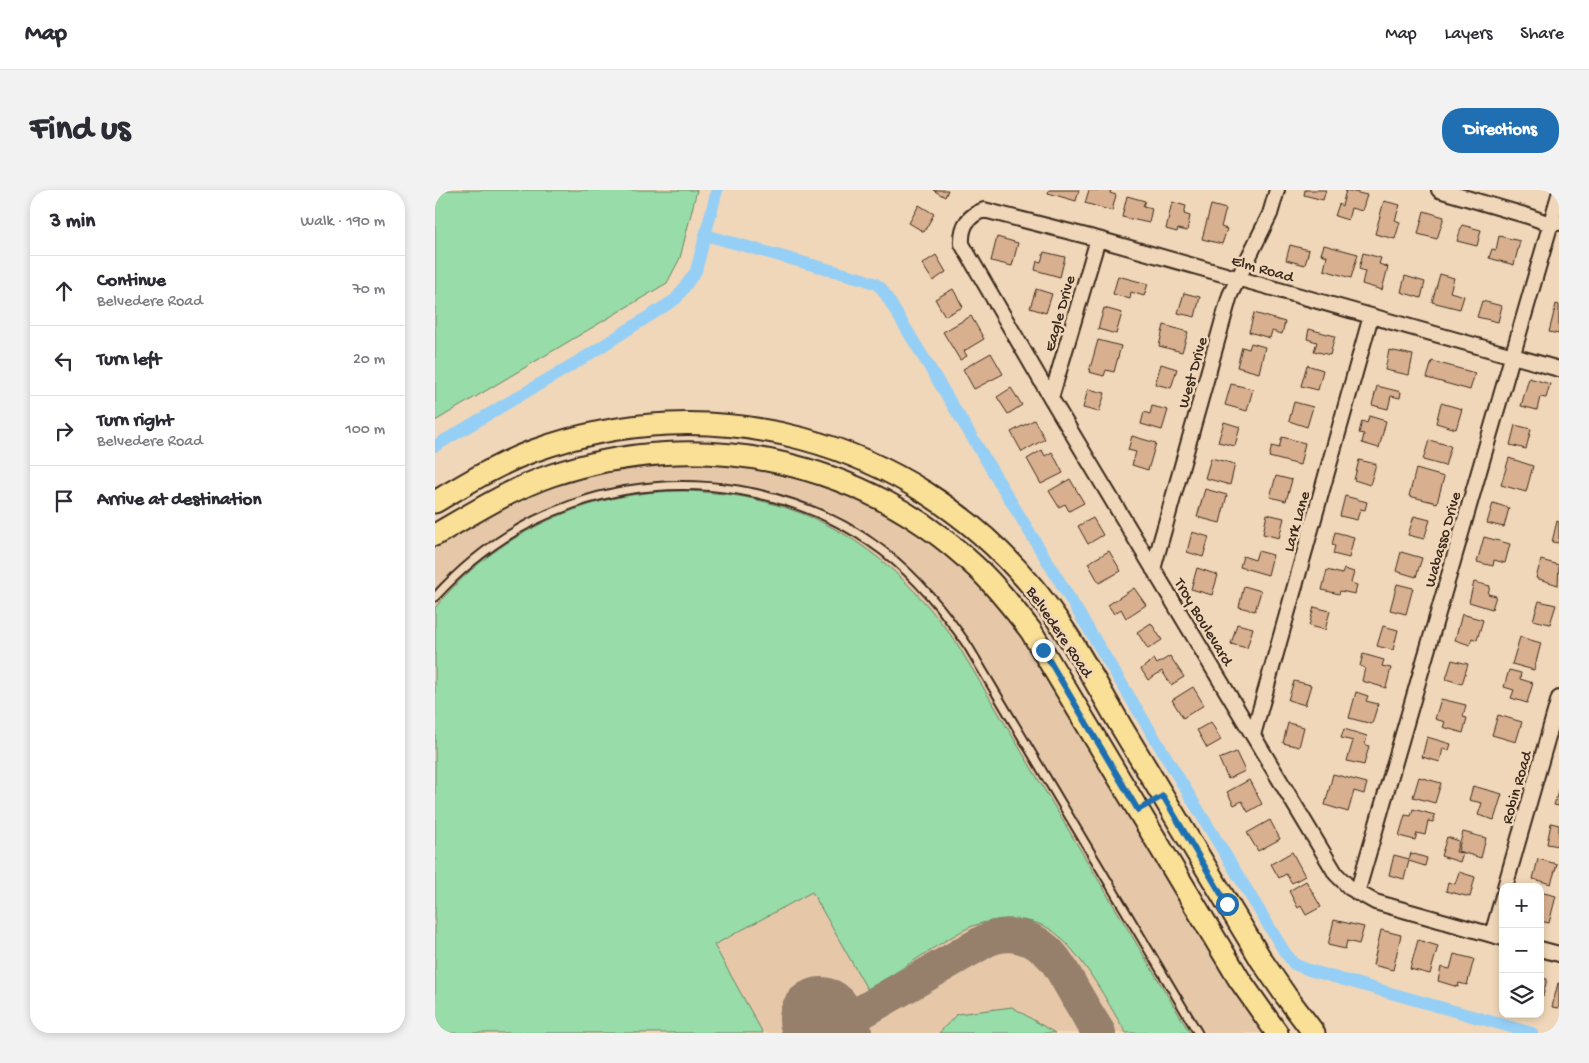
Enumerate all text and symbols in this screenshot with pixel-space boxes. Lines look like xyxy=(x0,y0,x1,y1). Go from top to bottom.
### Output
text: Map xyxy=(25,20,67,49)
text: Map xyxy=(1385,24,1417,45)
text: Layers xyxy=(1445,24,1492,45)
text: Share xyxy=(1520,24,1564,45)
button: Directions xyxy=(1442,108,1559,153)
text: Find us xyxy=(30,110,130,151)
text: 3 min xyxy=(50,210,95,235)
text: Walk · 190 m xyxy=(301,213,385,232)
street label: Elm Road xyxy=(1229,252,1297,289)
text: Continue xyxy=(97,270,166,293)
street label: Eagle Drive xyxy=(1041,273,1082,354)
icon: ahead xyxy=(50,277,78,305)
text: 70 m xyxy=(352,281,385,300)
text: Belvedere Road xyxy=(97,293,203,312)
street label: West Drive xyxy=(1175,335,1214,411)
icon: left xyxy=(50,347,78,375)
text: Turn left xyxy=(97,349,161,372)
text: 20 m xyxy=(353,351,385,370)
text: Turn right xyxy=(97,410,173,433)
icon: right xyxy=(50,417,78,445)
text: 100 m xyxy=(345,421,385,440)
text: Belvedere Road xyxy=(97,433,203,452)
icon: arrive xyxy=(50,487,78,515)
text: Arrive at destination xyxy=(97,489,261,512)
street label: Lark Lane xyxy=(1281,489,1316,554)
street label: Wabasso Drive xyxy=(1422,489,1467,590)
street label: Troy Boulevard xyxy=(1168,575,1236,671)
street label: Belvedere Road xyxy=(1020,583,1096,683)
route end xyxy=(1032,639,1055,662)
street label: Robin Road xyxy=(1499,748,1538,827)
map controls xyxy=(1499,883,1544,1018)
button: + xyxy=(1499,883,1544,928)
route start xyxy=(1216,893,1239,916)
button: − xyxy=(1499,928,1544,973)
button: layers xyxy=(1499,973,1544,1018)

